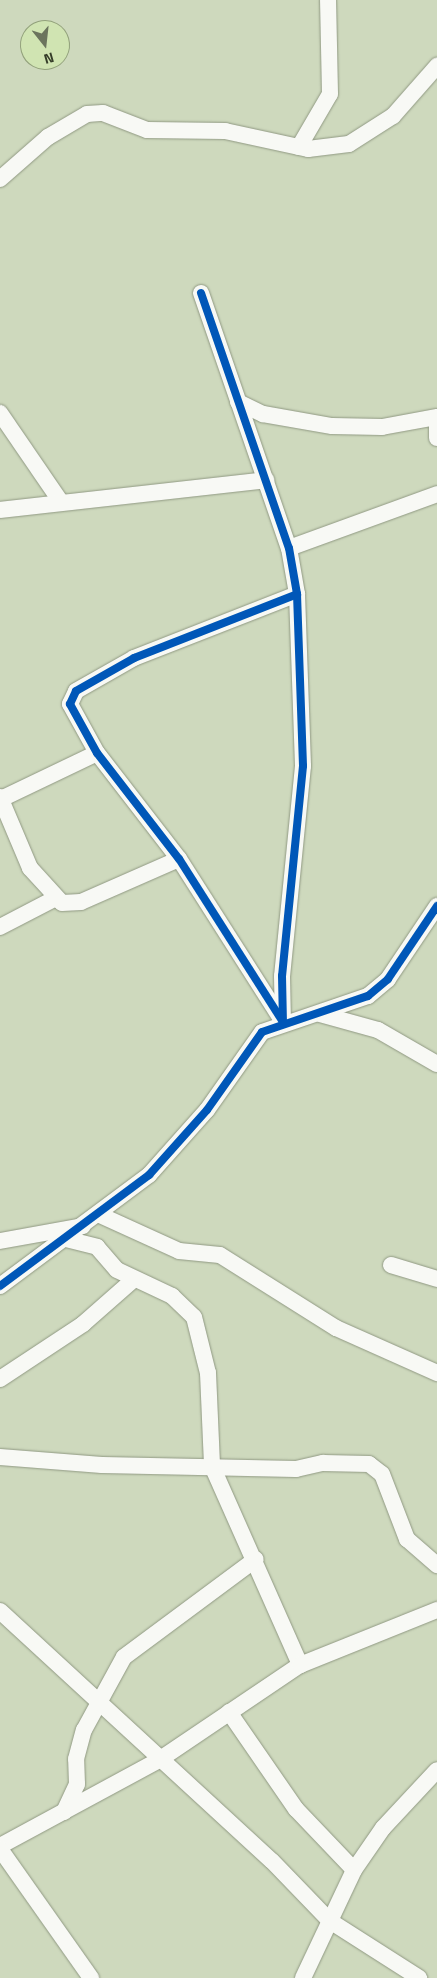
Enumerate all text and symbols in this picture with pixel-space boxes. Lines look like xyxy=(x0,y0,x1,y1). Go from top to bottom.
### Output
north arrow xyxy=(20,20,70,70)
text: N xyxy=(41,48,57,70)

